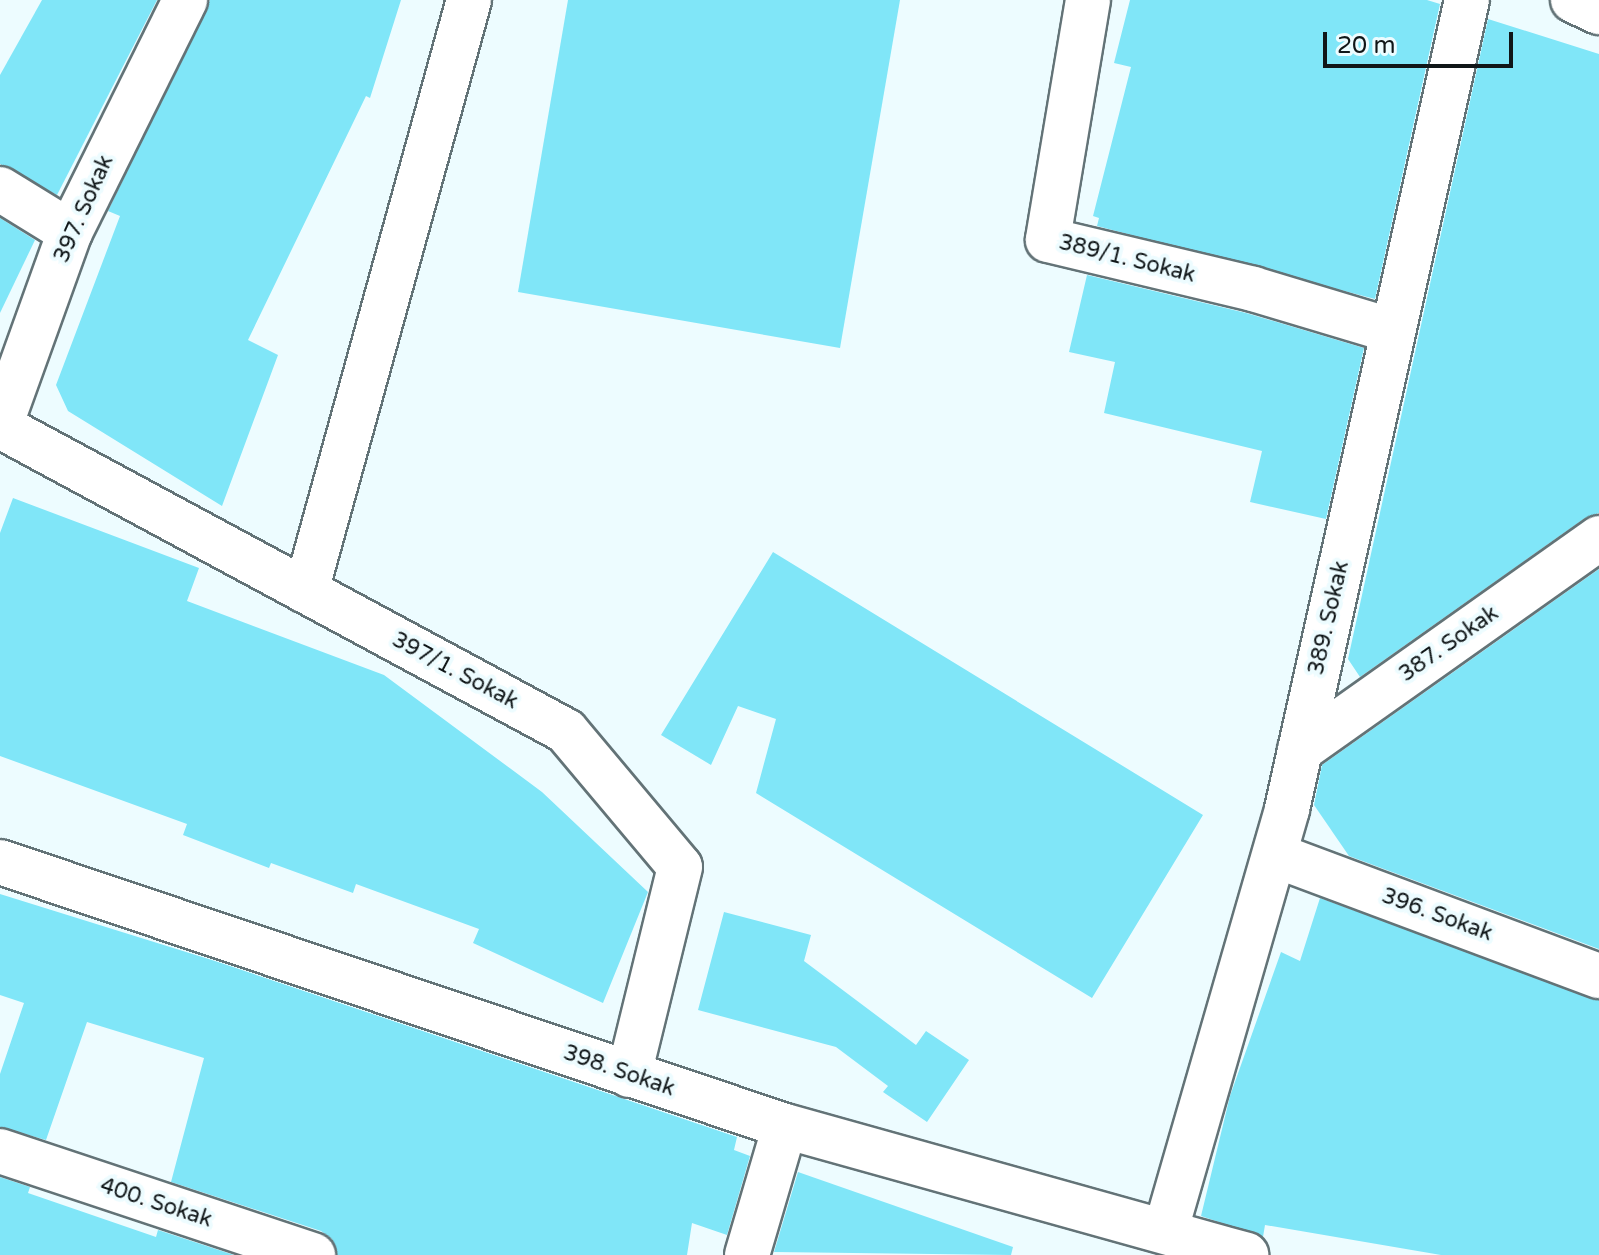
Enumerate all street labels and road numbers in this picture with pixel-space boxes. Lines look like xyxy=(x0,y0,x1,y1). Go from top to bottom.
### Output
street label: 397. Sokak xyxy=(49,151,119,267)
street label: 389/1. Sokak xyxy=(1056,229,1198,289)
street label: 389. Sokak xyxy=(1303,559,1355,677)
street label: 387. Sokak xyxy=(1394,600,1504,688)
street label: 397/1. Sokak xyxy=(388,627,522,715)
street label: 396. Sokak xyxy=(1378,883,1496,947)
street label: 398. Sokak xyxy=(560,1040,678,1102)
street label: 400. Sokak xyxy=(97,1173,215,1233)

